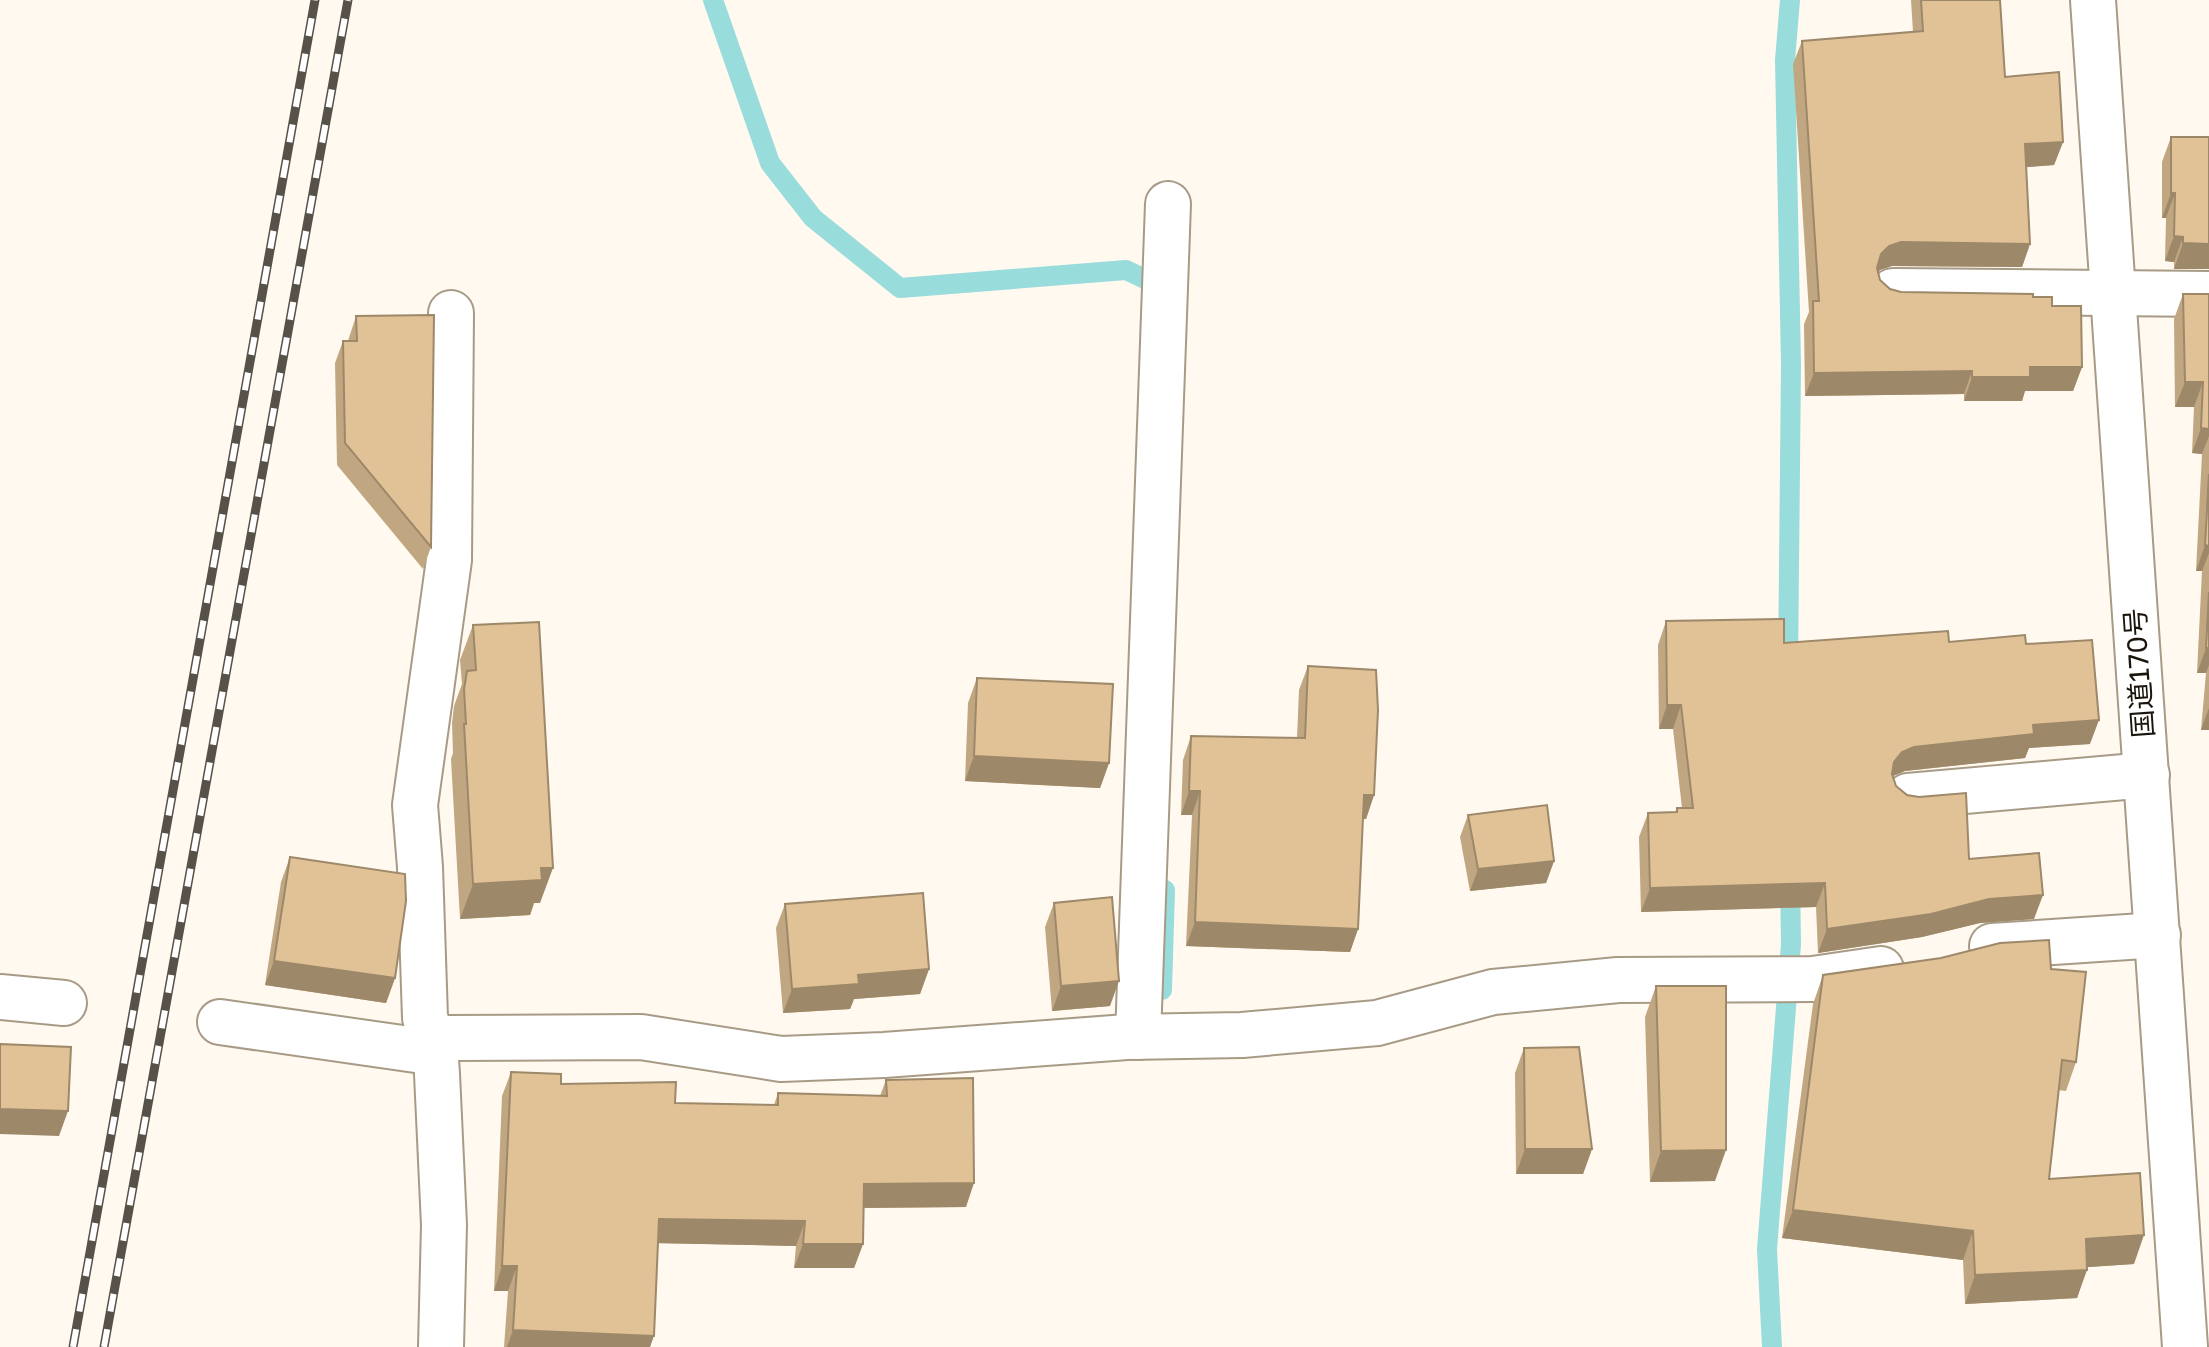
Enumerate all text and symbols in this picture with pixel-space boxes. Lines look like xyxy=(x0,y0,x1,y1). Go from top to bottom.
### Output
street label: 国道170号 xyxy=(2118,607,2159,739)

